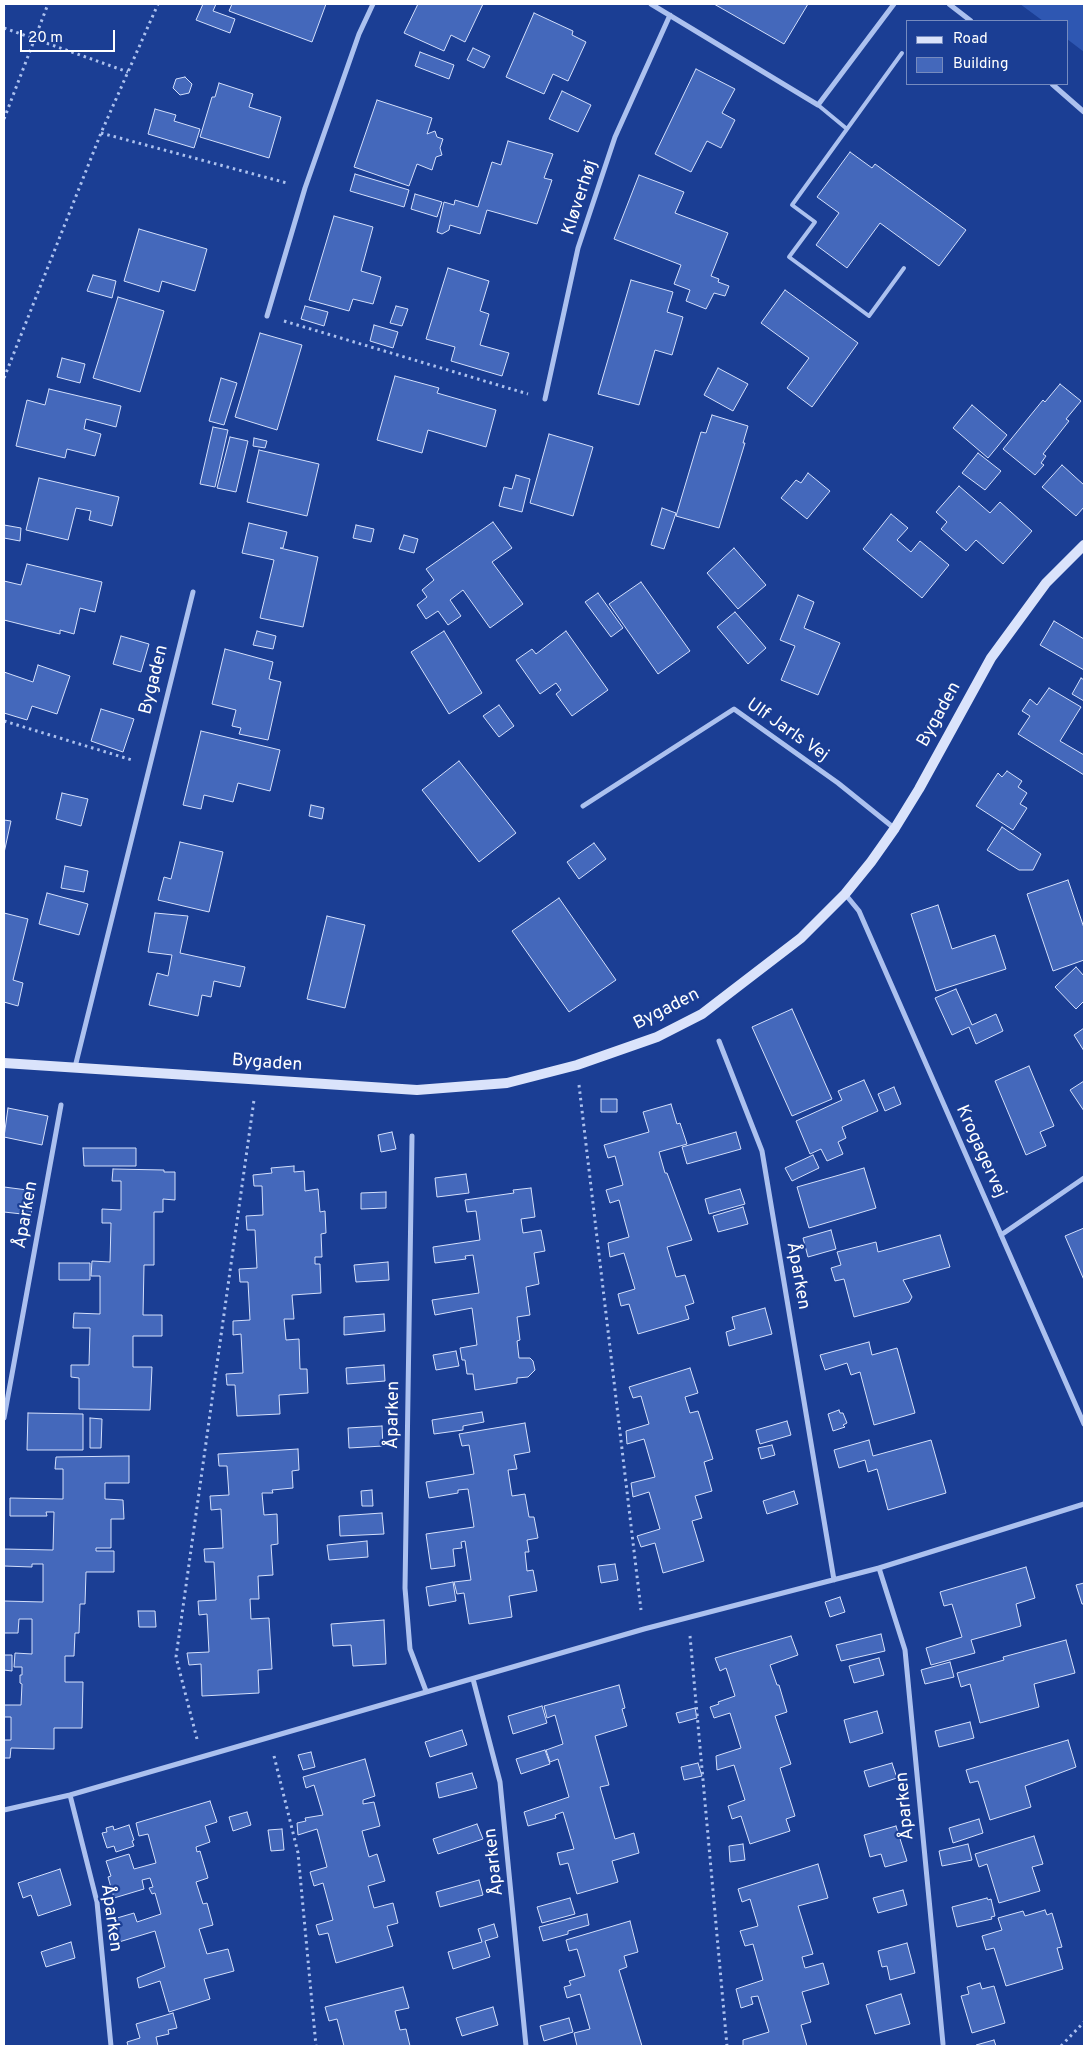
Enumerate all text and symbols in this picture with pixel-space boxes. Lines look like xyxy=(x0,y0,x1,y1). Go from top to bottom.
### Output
scale bar xyxy=(22,20,118,52)
legend xyxy=(906,20,1068,85)
text: 20 m xyxy=(28,29,63,48)
text: Road xyxy=(953,30,988,49)
text: Building xyxy=(953,55,1008,74)
street label: Kløverhøj xyxy=(559,158,603,238)
street label: Bygaden xyxy=(136,643,174,717)
street label: Bygaden xyxy=(913,679,967,751)
street label: Ulf Jarls Vej xyxy=(742,695,832,767)
street label: Bygaden xyxy=(631,984,703,1036)
street label: Bygaden xyxy=(231,1051,303,1077)
street label: Krogagervej xyxy=(950,1102,1010,1202)
street label: Åparken xyxy=(10,1180,44,1250)
street label: Åparken xyxy=(780,1241,814,1311)
street label: Åparken xyxy=(383,1381,405,1449)
street label: Åparken xyxy=(892,1771,920,1841)
street label: Åparken xyxy=(481,1827,509,1897)
street label: Åparken xyxy=(95,1883,125,1953)

